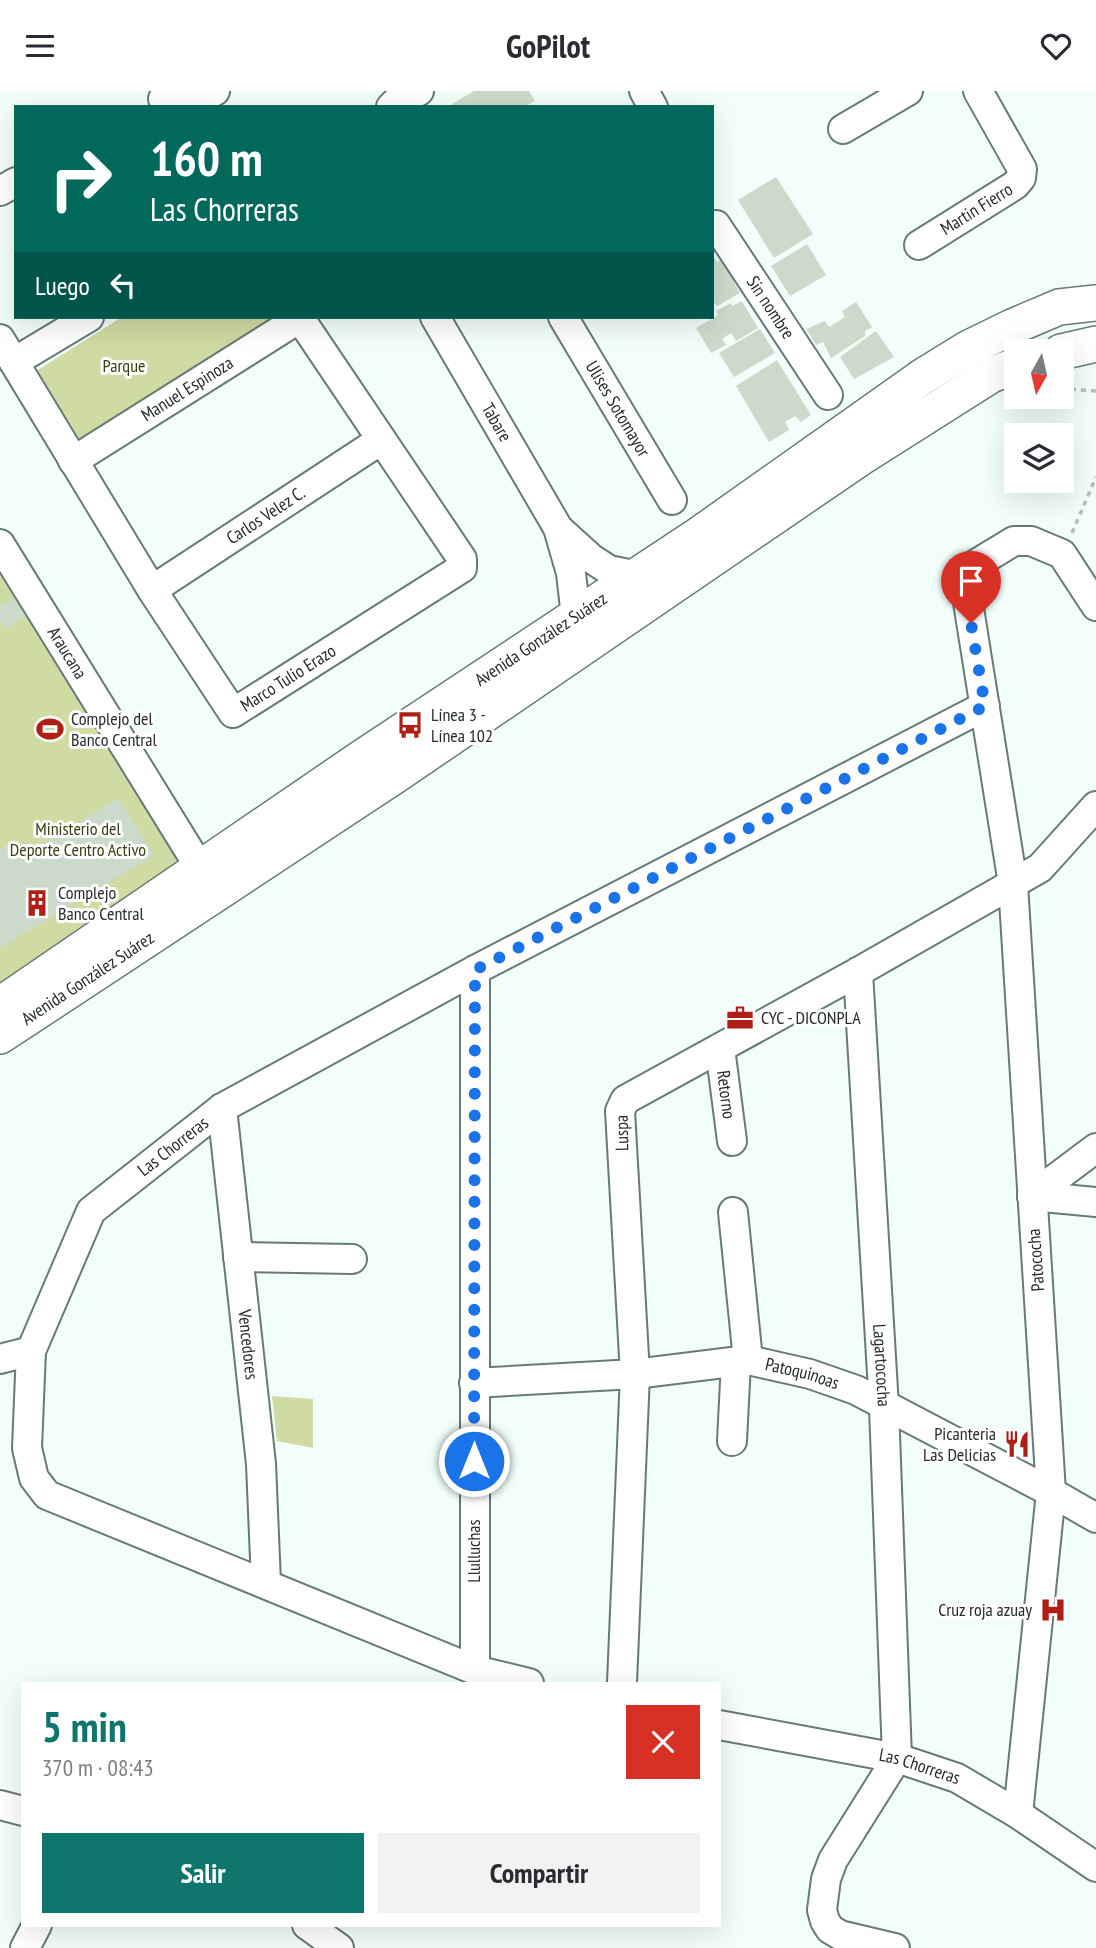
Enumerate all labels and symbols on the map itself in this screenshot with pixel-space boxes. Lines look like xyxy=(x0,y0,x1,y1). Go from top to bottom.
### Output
street label: Martin Fierro xyxy=(936,177,1017,240)
street label: Sin nombre xyxy=(742,271,800,343)
north arrow xyxy=(1004,339,1074,409)
street label: Manuel Espinoza xyxy=(137,351,237,426)
park label: Parque xyxy=(103,354,145,377)
street label: Ulises Sotomayor xyxy=(581,357,656,461)
street label: Tabare xyxy=(477,399,517,446)
street label: Carlos Velez C. xyxy=(222,481,309,549)
pin xyxy=(941,551,1001,623)
street label: Avenida González Suárez xyxy=(470,587,611,691)
street label: Araucana xyxy=(43,622,92,683)
street label: Marco Tulio Erazo xyxy=(236,639,340,716)
place label: Línea 3 - Línea 102 xyxy=(431,703,493,747)
place label: Complejo del Banco Central xyxy=(71,707,157,751)
bus stop icon: Línea 3 - Línea 102 xyxy=(395,710,425,740)
sports icon: Complejo del Banco Central xyxy=(35,714,65,744)
park label: Ministerio del Deporte Centro Activo xyxy=(10,817,146,861)
place label: Complejo Banco Central xyxy=(58,881,144,925)
building icon: Complejo Banco Central xyxy=(22,888,52,918)
street label: Avenida González Suárez xyxy=(17,926,158,1030)
office icon: CYC - DICONPLA xyxy=(725,1003,755,1033)
place label: CYC - DICONPLA xyxy=(761,1006,861,1029)
street label: Retorno xyxy=(712,1069,741,1120)
street label: Las Chorreras xyxy=(133,1111,213,1181)
street label: Luspa xyxy=(610,1115,633,1151)
street label: Patococha xyxy=(1022,1228,1049,1292)
street label: Vencedores xyxy=(233,1307,264,1381)
street label: Lagartococha xyxy=(868,1323,896,1407)
street label: Patoquinoas xyxy=(763,1352,843,1394)
place label: Picanteria Las Delicias xyxy=(923,1422,996,1466)
position arrow xyxy=(437,1424,511,1498)
restaurant icon: Picanteria Las Delicias xyxy=(1002,1429,1032,1459)
street label: Llulluchas xyxy=(462,1519,485,1583)
hospital icon: Cruz roja azuay xyxy=(1038,1595,1068,1625)
place label: Cruz roja azuay xyxy=(938,1598,1032,1621)
street label: Las Chorreras xyxy=(877,1743,963,1789)

